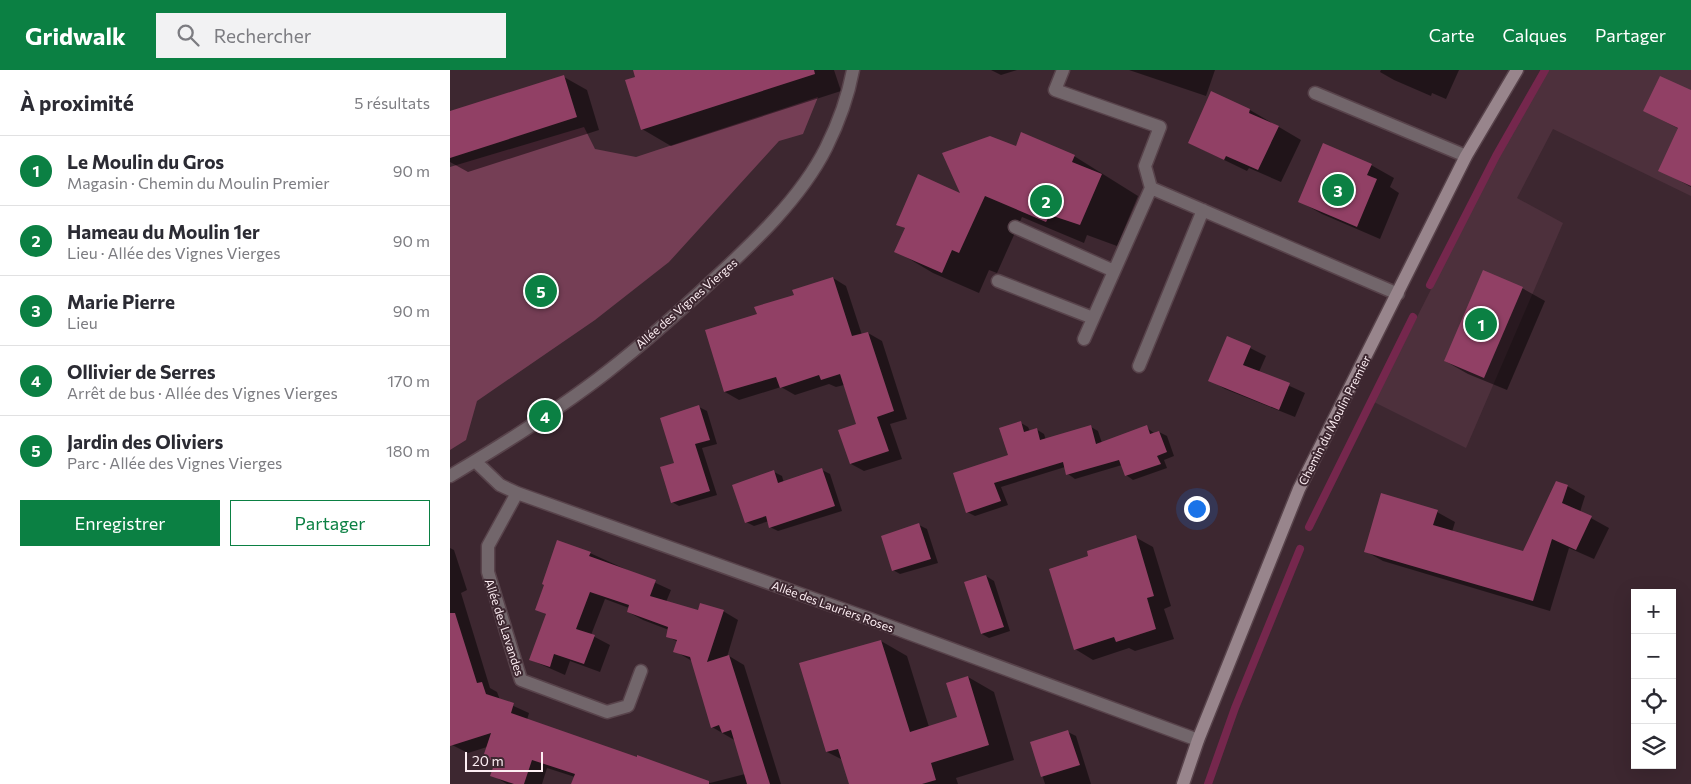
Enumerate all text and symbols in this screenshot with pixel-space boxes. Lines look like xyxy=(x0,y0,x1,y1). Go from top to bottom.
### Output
search box xyxy=(156,13,506,58)
text: Gridwalk xyxy=(25,21,126,50)
icon: search xyxy=(174,21,202,49)
text: Rechercher xyxy=(214,24,311,47)
text: Carte xyxy=(1429,24,1474,46)
text: Calques xyxy=(1502,24,1567,46)
text: Partager xyxy=(1595,24,1666,46)
text: À proximité xyxy=(20,90,134,115)
text: 5 résultats xyxy=(354,93,430,112)
text: Le Moulin du Gros xyxy=(67,150,224,173)
text: 1 xyxy=(32,161,40,180)
text: 90 m xyxy=(393,161,430,180)
pin: 3 xyxy=(1322,171,1354,209)
text: Magasin · Chemin du Moulin Premier xyxy=(67,173,330,192)
pin: 2 xyxy=(1030,182,1062,220)
text: Hameau du Moulin 1er xyxy=(67,220,260,243)
text: 2 xyxy=(31,231,41,250)
text: 90 m xyxy=(393,231,430,250)
text: Lieu · Allée des Vignes Vierges xyxy=(67,243,281,262)
street label: Allée des Vignes Vierges xyxy=(632,255,740,351)
pin: 5 xyxy=(525,272,557,310)
text: Marie Pierre xyxy=(67,290,175,313)
text: 3 xyxy=(31,301,41,320)
text: 90 m xyxy=(393,301,430,320)
pin: 1 xyxy=(1465,305,1497,343)
text: Lieu xyxy=(67,313,98,332)
street label: Chemin du Moulin Premier xyxy=(1295,353,1373,487)
text: Ollivier de Serres xyxy=(67,360,216,383)
text: 4 xyxy=(31,371,41,390)
text: 170 m xyxy=(387,371,430,390)
text: Arrêt de bus · Allée des Vignes Vierges xyxy=(67,383,338,402)
pin: 4 xyxy=(529,397,561,435)
text: Jardin des Oliviers xyxy=(67,430,223,453)
text: 5 xyxy=(31,441,41,460)
text: 180 m xyxy=(386,441,430,460)
text: Parc · Allée des Vignes Vierges xyxy=(67,453,282,472)
your location xyxy=(1184,496,1210,522)
button: Enregistrer xyxy=(20,500,220,546)
button: Partager xyxy=(230,500,430,546)
street label: Allée des Lavandes xyxy=(483,577,527,677)
street label: Allée des Lauriers Roses xyxy=(770,577,896,635)
map controls xyxy=(1631,589,1676,769)
button: + xyxy=(1631,589,1676,634)
button: − xyxy=(1631,634,1676,679)
button: locate xyxy=(1631,679,1676,724)
button: layers xyxy=(1631,724,1676,769)
scale bar xyxy=(465,749,542,772)
text: 20 m xyxy=(472,752,504,769)

